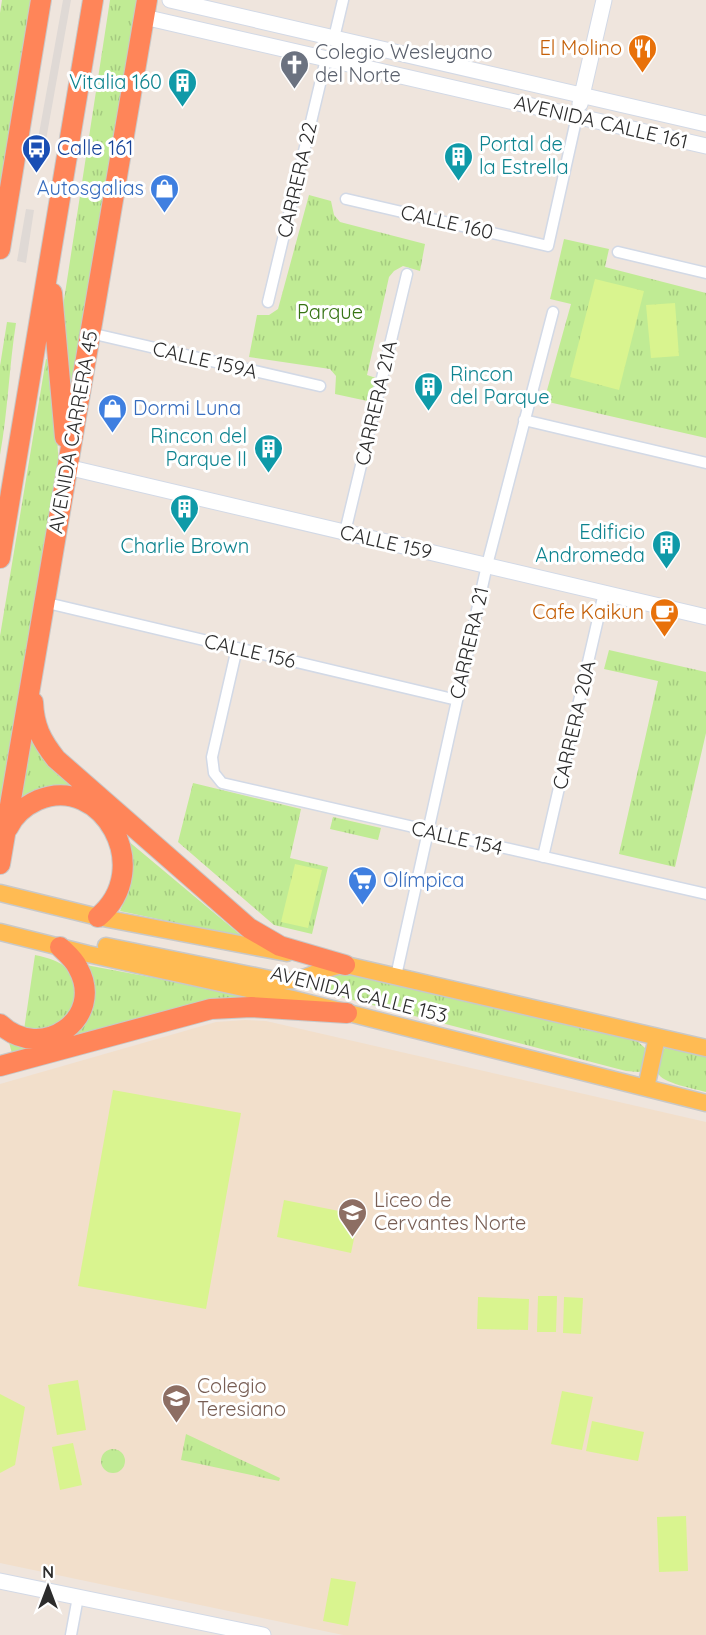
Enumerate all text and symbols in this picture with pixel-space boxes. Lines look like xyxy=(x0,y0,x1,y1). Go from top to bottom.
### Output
restaurant icon: El Molino xyxy=(627,32,659,74)
place label: El Molino xyxy=(539,35,622,60)
place label: Colegio Wesleyano del Norte xyxy=(315,39,492,87)
church icon: Colegio Wesleyano del Norte xyxy=(278,48,310,90)
building icon: Vitalia 160 xyxy=(167,66,199,108)
place label: Vitalia 160 xyxy=(69,69,162,94)
street label: AVENIDA CALLE 161 xyxy=(512,89,690,154)
street label: CARRERA 22 xyxy=(271,120,322,240)
place label: Portal de la Estrella xyxy=(479,131,569,179)
bus stop icon: Calle 161 xyxy=(20,132,52,174)
place label: Calle 161 xyxy=(57,135,133,160)
building icon: Portal de la Estrella xyxy=(442,140,474,182)
shop icon: Autosgalias xyxy=(149,172,181,214)
place label: Autosgalias xyxy=(37,175,144,200)
street label: CALLE 160 xyxy=(398,199,496,244)
park label: Parque xyxy=(297,299,363,324)
street label: AVENIDA CARRERA 45 xyxy=(42,329,103,535)
street label: CALLE 159A xyxy=(150,335,260,384)
street label: CARRERA 21A xyxy=(349,338,402,468)
place label: Rincon del Parque xyxy=(450,361,549,409)
building icon: Rincon del Parque xyxy=(413,370,445,412)
shop icon: Dormi Luna xyxy=(96,392,128,434)
place label: Dormi Luna xyxy=(133,395,241,420)
place label: Rincon del Parque II xyxy=(150,423,247,471)
building icon: Rincon del Parque II xyxy=(252,432,284,474)
building icon: Charlie Brown xyxy=(169,492,201,534)
street label: CALLE 159 xyxy=(338,519,435,564)
place label: Edificio Andromeda xyxy=(535,519,645,567)
building icon: Edificio Andromeda xyxy=(650,528,682,570)
place label: Charlie Brown xyxy=(121,533,249,558)
street label: CARRERA 21 xyxy=(443,584,494,701)
cafe icon: Cafe Kaikun xyxy=(649,596,681,638)
place label: Cafe Kaikun xyxy=(532,599,644,624)
street label: CALLE 156 xyxy=(202,628,299,673)
street label: CARRERA 20A xyxy=(547,658,601,792)
street label: CALLE 154 xyxy=(409,815,505,860)
supermarket icon: Olímpica xyxy=(346,864,378,906)
place label: Olímpica xyxy=(383,867,464,892)
street label: AVENIDA CALLE 153 xyxy=(268,960,450,1028)
place label: Liceo de Cervantes Norte xyxy=(374,1187,526,1235)
school or university icon: Liceo de Cervantes Norte xyxy=(337,1196,369,1238)
place label: Colegio Teresiano xyxy=(197,1373,286,1421)
school or university icon: Colegio Teresiano xyxy=(160,1382,192,1424)
north arrow xyxy=(18,1557,78,1617)
text: N xyxy=(42,1562,54,1582)

